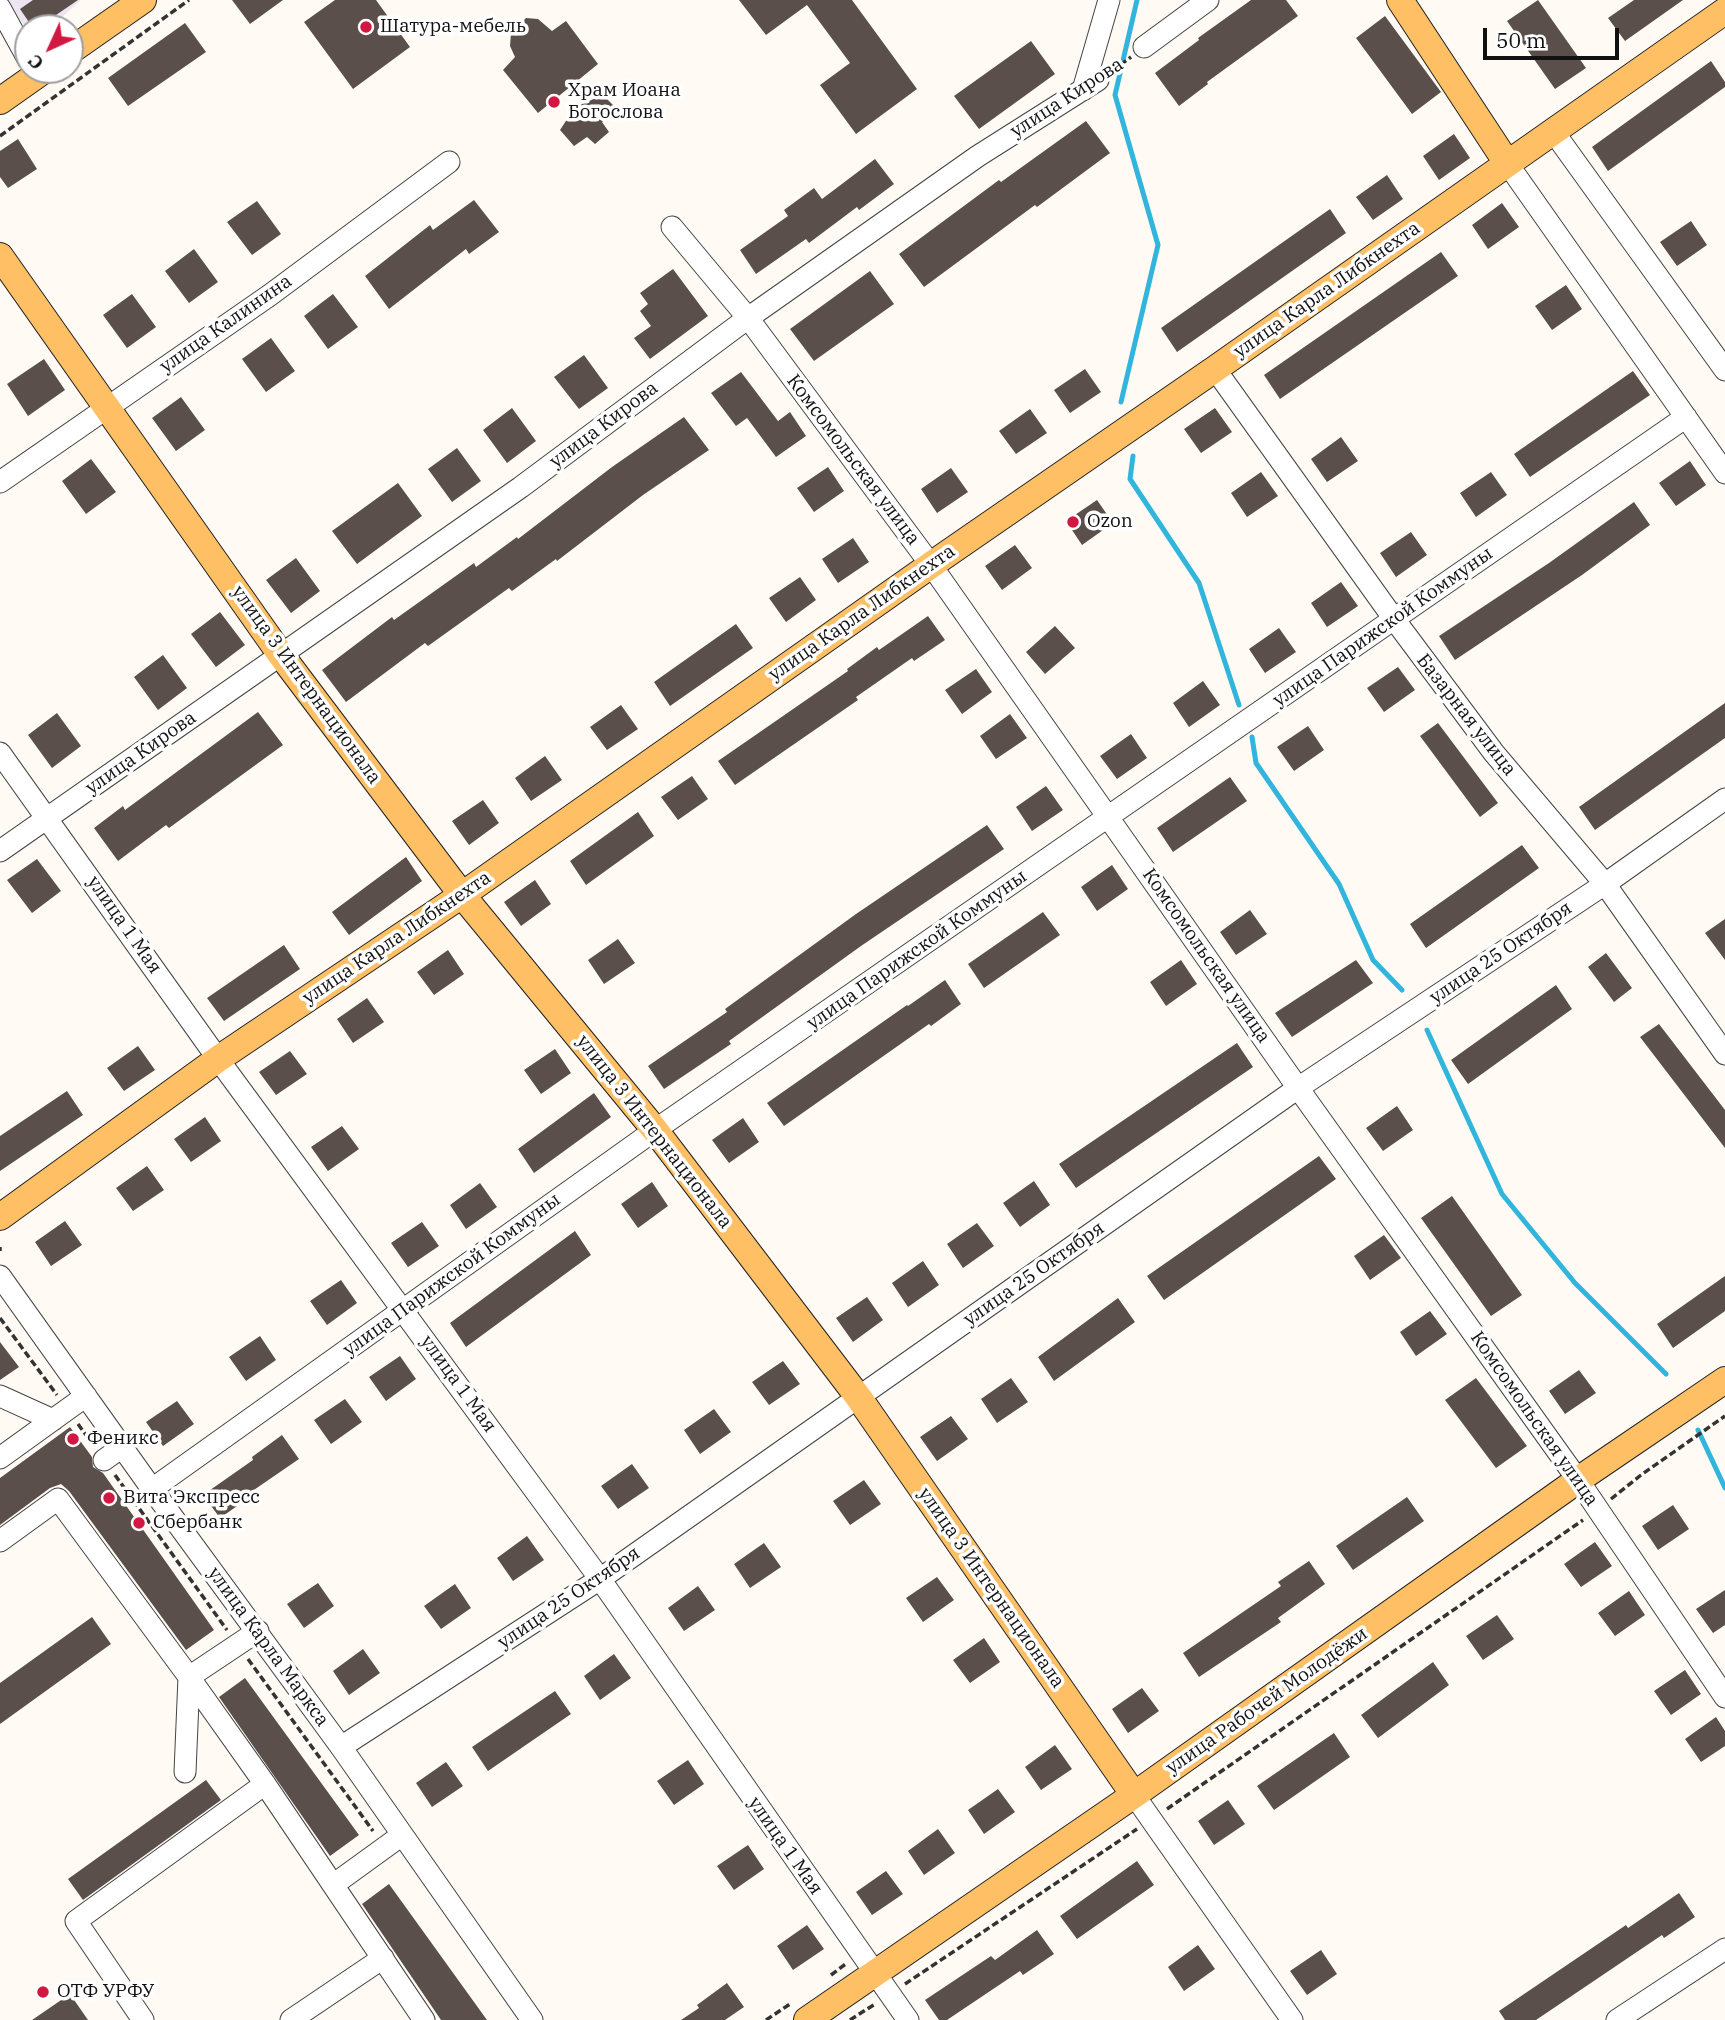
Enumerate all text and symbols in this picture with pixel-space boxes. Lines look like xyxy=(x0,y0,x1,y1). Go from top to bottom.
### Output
north arrow xyxy=(14,14,84,84)
scale bar xyxy=(1487,14,1624,58)
place label: Шатура-мебель xyxy=(380,16,526,38)
marker: Шатура-мебель xyxy=(358,19,374,35)
text: 50 m xyxy=(1496,26,1546,54)
text: С xyxy=(23,49,49,75)
street label: улица Кирова xyxy=(1006,53,1128,143)
place label: Храм Иоана Богослова xyxy=(568,80,681,124)
marker: Храм Иоана Богослова xyxy=(546,94,562,110)
street label: улица Карла Либкнехта xyxy=(1229,217,1425,363)
street label: улица Калинина xyxy=(156,270,296,378)
street label: Комсомольская улица xyxy=(781,370,925,550)
street label: улица Кирова xyxy=(545,377,663,473)
place label: Ozon xyxy=(1087,511,1133,533)
marker: Ozon xyxy=(1065,514,1081,530)
street label: улица Карла Либкнехта xyxy=(764,540,960,686)
street label: улица Парижской Коммуны xyxy=(1269,542,1497,712)
street label: улица 3 Интернационала xyxy=(226,581,386,789)
street label: Базарная улица xyxy=(1411,650,1521,780)
street label: улица Кирова xyxy=(81,706,201,800)
street label: Комсомольская улица xyxy=(1137,864,1275,1048)
street label: улица Парижской Коммуны xyxy=(803,865,1031,1035)
street label: улица Карла Либкнехта xyxy=(298,866,496,1010)
street label: улица 1 Мая xyxy=(82,872,166,978)
street label: улица 25 Октября xyxy=(1426,897,1576,1009)
street label: улица 3 Интернационала xyxy=(571,1031,737,1233)
street label: улица Парижской Коммуны xyxy=(339,1188,565,1362)
street label: улица 25 Октября xyxy=(959,1217,1109,1331)
street label: Комсомольская улица xyxy=(1465,1327,1603,1511)
street label: улица 1 Мая xyxy=(415,1331,501,1437)
place label: Феникс xyxy=(87,1428,159,1450)
marker: Феникс xyxy=(65,1431,81,1447)
street label: улица 3 Интернационала xyxy=(913,1483,1069,1693)
place label: Вита Экспресс xyxy=(123,1487,260,1509)
marker: Вита Экспресс xyxy=(101,1490,117,1506)
place label: Сбербанк xyxy=(153,1512,242,1534)
marker: Сбербанк xyxy=(131,1515,147,1531)
street label: улица 25 Октября xyxy=(494,1542,644,1654)
street label: улица Карла Маркса xyxy=(203,1563,333,1731)
street label: улица Рабочей Молодёжи xyxy=(1162,1623,1372,1779)
street label: улица 1 Мая xyxy=(743,1793,827,1899)
place label: ОТФ УРФУ xyxy=(57,1981,154,2003)
marker: ОТФ УРФУ xyxy=(35,1984,51,2000)

